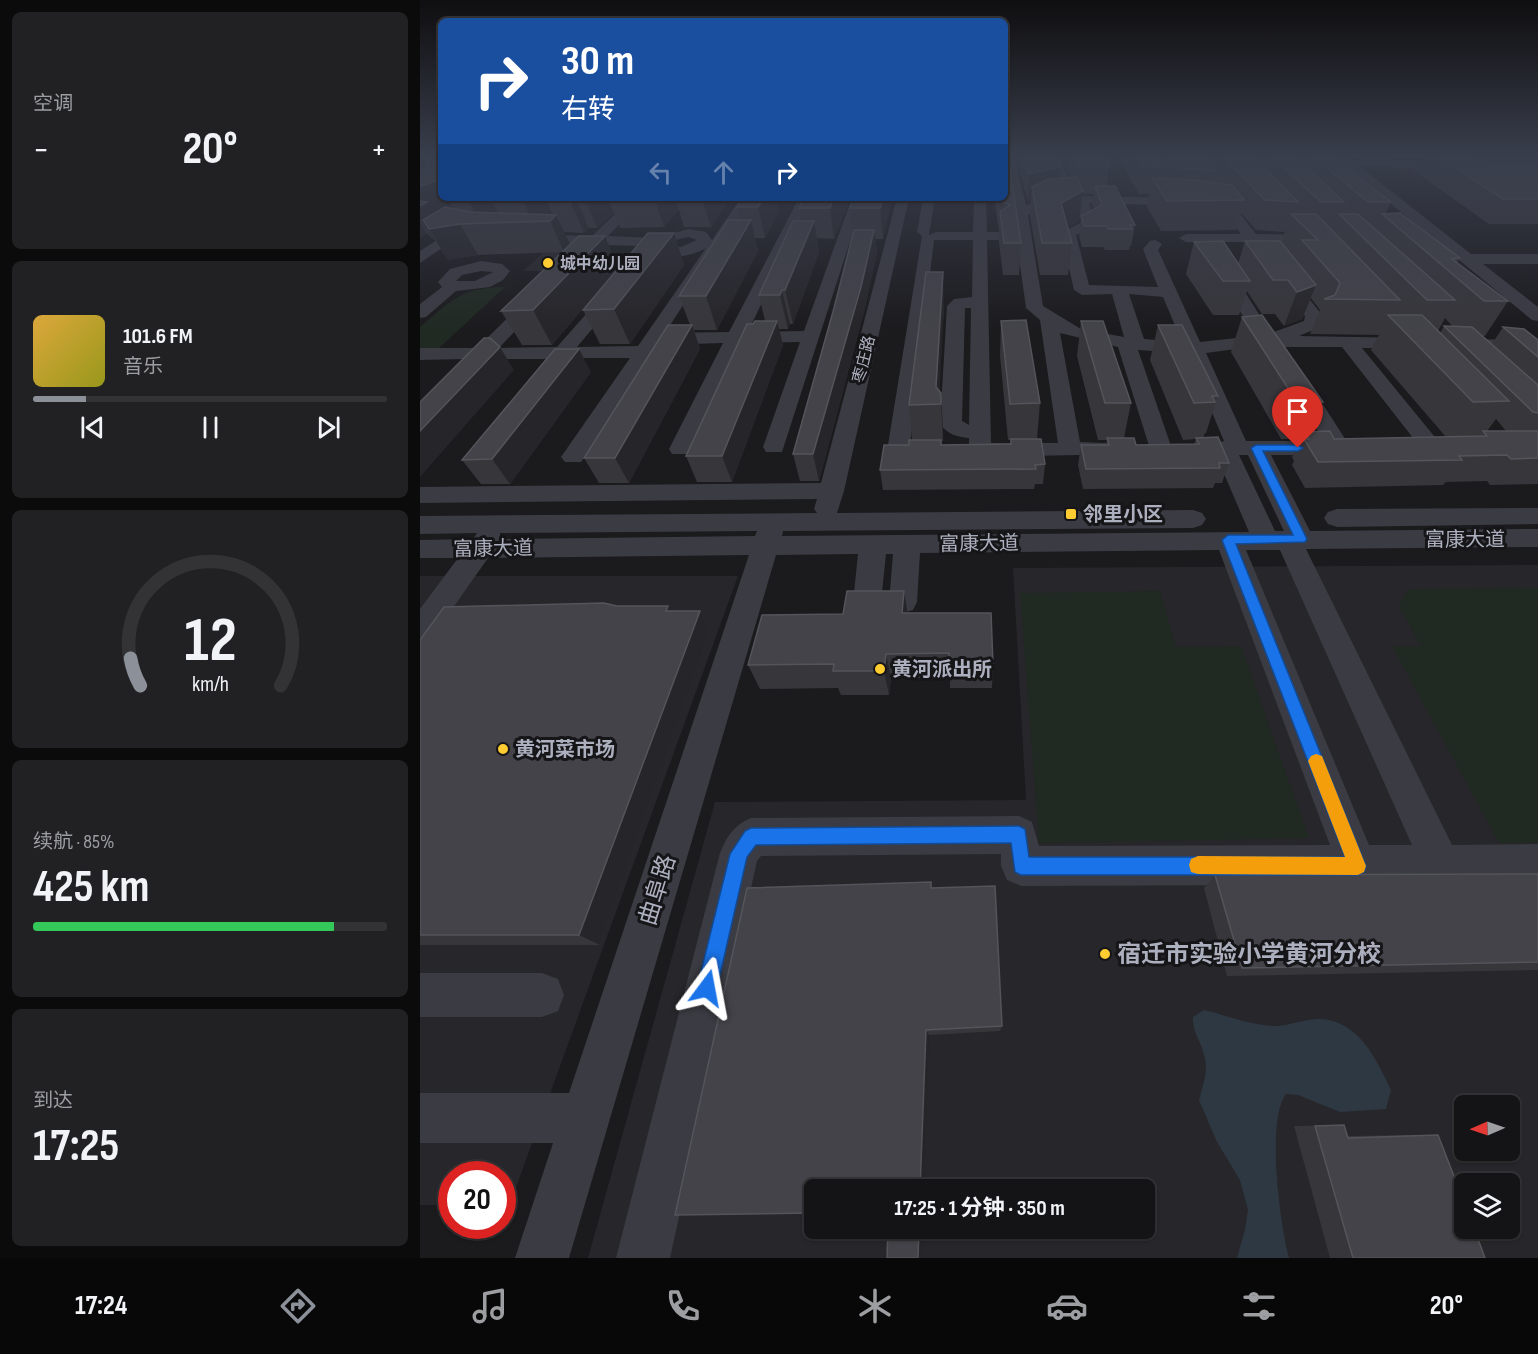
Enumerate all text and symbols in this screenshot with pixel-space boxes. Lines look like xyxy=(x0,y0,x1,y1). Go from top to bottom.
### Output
text: 30 m xyxy=(561,36,634,87)
icon: right xyxy=(462,42,540,120)
text: 空调 xyxy=(33,92,73,116)
text: 右转 xyxy=(561,94,615,126)
text: 20° xyxy=(182,122,238,177)
text: − xyxy=(33,130,49,170)
text: + xyxy=(371,130,387,170)
icon: left xyxy=(644,156,677,189)
icon: ahead xyxy=(707,156,740,189)
icon: right xyxy=(770,156,803,189)
place label: 城中幼儿园 xyxy=(560,254,640,274)
marker: 城中幼儿园 xyxy=(541,256,555,270)
text: 101.6 FM xyxy=(123,323,193,350)
street label: 枣庄路 xyxy=(849,334,879,385)
text: 音乐 xyxy=(123,355,163,379)
pin xyxy=(1272,386,1323,448)
icon: arrive xyxy=(1281,395,1314,428)
icon: previous xyxy=(76,411,109,444)
icon: pause xyxy=(194,411,227,444)
icon: next xyxy=(312,411,345,444)
place label: 邻里小区 xyxy=(1083,503,1163,527)
marker: 邻里小区 xyxy=(1064,507,1078,521)
street label: 富康大道 xyxy=(1425,528,1505,552)
street label: 富康大道 xyxy=(939,531,1019,557)
street label: 富康大道 xyxy=(453,536,533,562)
text: 12 xyxy=(184,604,236,679)
place label: 黄河派出所 xyxy=(892,658,992,682)
marker: 黄河派出所 xyxy=(873,662,887,676)
text: km/h xyxy=(191,672,229,697)
place label: 黄河菜市场 xyxy=(515,738,615,762)
marker: 黄河菜市场 xyxy=(496,742,510,756)
text: 续航 · 85% xyxy=(33,830,115,854)
street label: 曲阜路 xyxy=(633,851,682,929)
text: 425 km xyxy=(33,860,149,915)
place label: 宿迁市实验小学黄河分校 xyxy=(1117,940,1381,969)
marker: 宿迁市实验小学黄河分校 xyxy=(1098,947,1112,961)
position arrow xyxy=(675,956,739,1020)
text: 到达 xyxy=(33,1089,73,1113)
north arrow xyxy=(1454,1095,1520,1161)
map controls xyxy=(1454,1095,1520,1239)
text: 17:25 xyxy=(33,1119,119,1174)
speed limit sign: 20 xyxy=(438,1161,516,1239)
button: layers xyxy=(1454,1173,1520,1239)
text: 17:25 · 1 分钟 · 350 m xyxy=(894,1195,1065,1222)
icon: directions xyxy=(277,1285,319,1327)
icon: music xyxy=(469,1285,511,1327)
icon: phone xyxy=(662,1285,704,1327)
icon: climate xyxy=(854,1285,896,1327)
icon: car xyxy=(1046,1285,1088,1327)
icon: filters xyxy=(1238,1285,1280,1327)
text: 17:24 xyxy=(75,1290,127,1322)
text: 20° xyxy=(1430,1290,1463,1322)

